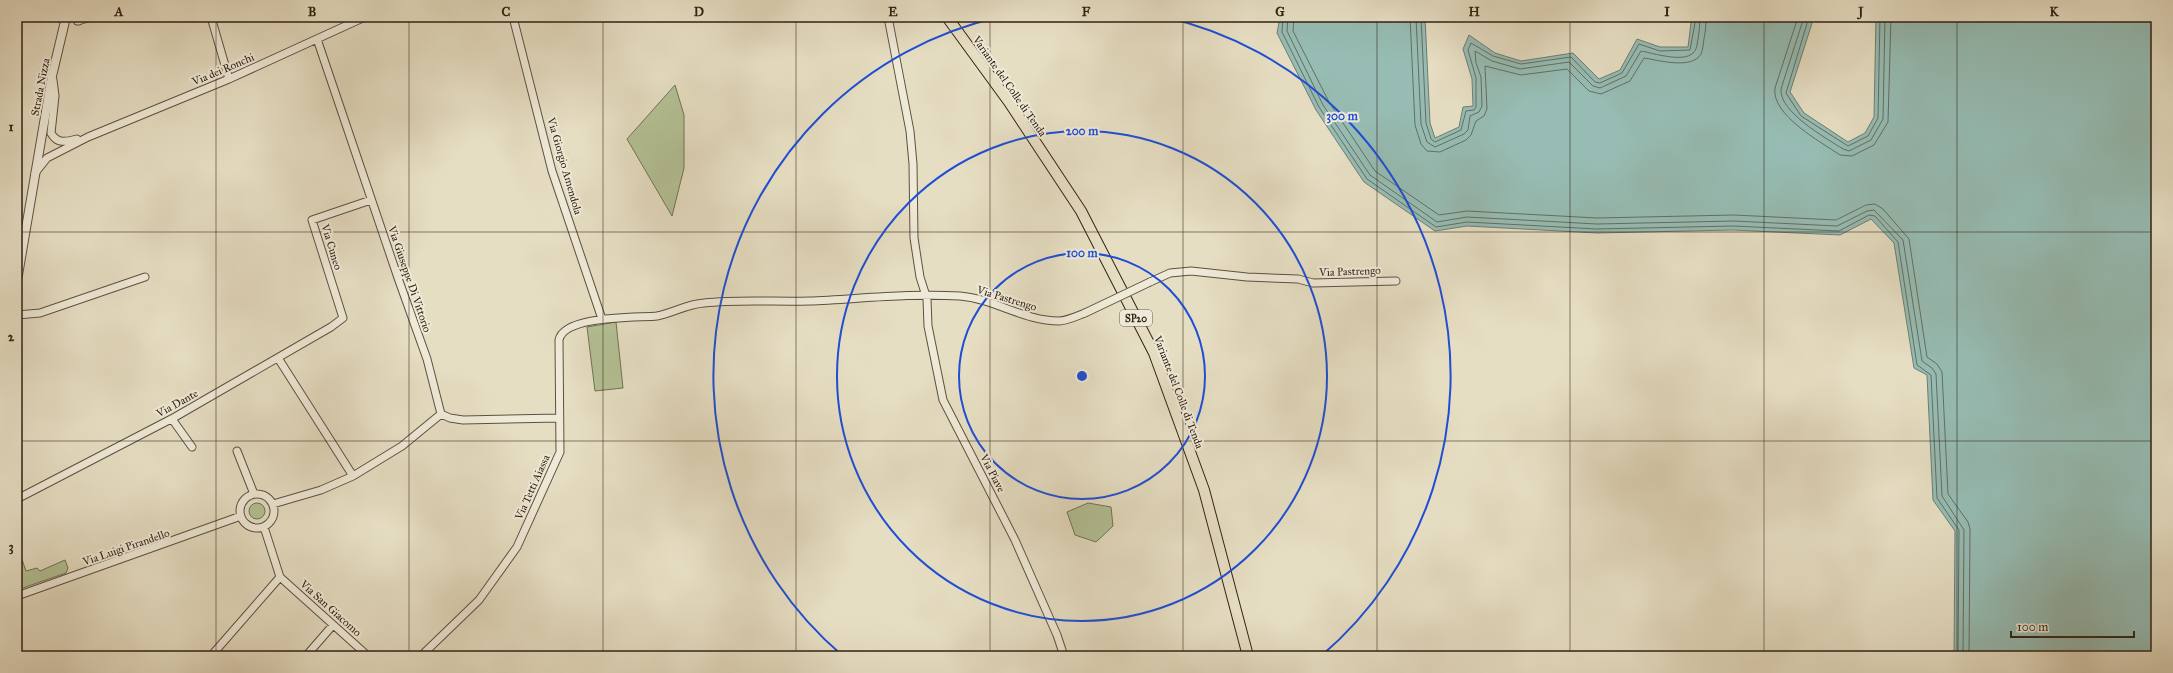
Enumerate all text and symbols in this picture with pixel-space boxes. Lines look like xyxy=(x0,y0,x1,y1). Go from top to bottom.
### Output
text: A xyxy=(114,4,124,20)
text: B xyxy=(308,4,317,20)
text: C xyxy=(502,4,511,20)
text: D xyxy=(694,4,704,20)
text: E xyxy=(888,4,898,20)
text: F xyxy=(1082,4,1091,20)
text: G xyxy=(1275,4,1285,20)
text: H xyxy=(1468,4,1480,20)
text: I xyxy=(1664,4,1670,20)
text: J xyxy=(1856,4,1864,20)
text: K xyxy=(2049,4,2059,20)
street label: Variante del Colle di Tenda xyxy=(969,33,1049,139)
street label: Via dei Ronchi xyxy=(189,51,256,89)
street label: Strada Nizza xyxy=(29,57,53,117)
text: 300 m xyxy=(1326,109,1359,124)
street label: Via Giorgio Amendola xyxy=(544,115,585,217)
text: 1 xyxy=(8,119,14,135)
text: 200 m xyxy=(1066,124,1099,138)
street label: Via Cuneo xyxy=(318,222,345,272)
street label: Via Giuseppe Di Vittorio xyxy=(385,223,434,335)
text: 100 m xyxy=(1066,246,1099,260)
street label: Via Pastrengo xyxy=(1318,264,1381,279)
street label: Via Pastrengo xyxy=(975,283,1039,314)
road number: SP20 xyxy=(1120,310,1152,326)
text: 2 xyxy=(8,329,15,345)
street label: Variante del Colle di Tenda xyxy=(1151,333,1206,451)
centre of rings xyxy=(1075,369,1089,383)
street label: Via Dante xyxy=(153,387,201,421)
street label: Via Piave xyxy=(977,451,1008,495)
street label: Via Tetti Aiassa xyxy=(512,452,553,523)
street label: Via Luigi Pirandello xyxy=(80,526,172,569)
text: 3 xyxy=(8,539,14,555)
street label: Via San Giacomo xyxy=(297,577,364,639)
scale bar xyxy=(2011,613,2134,639)
text: 100 m xyxy=(2017,620,2048,634)

